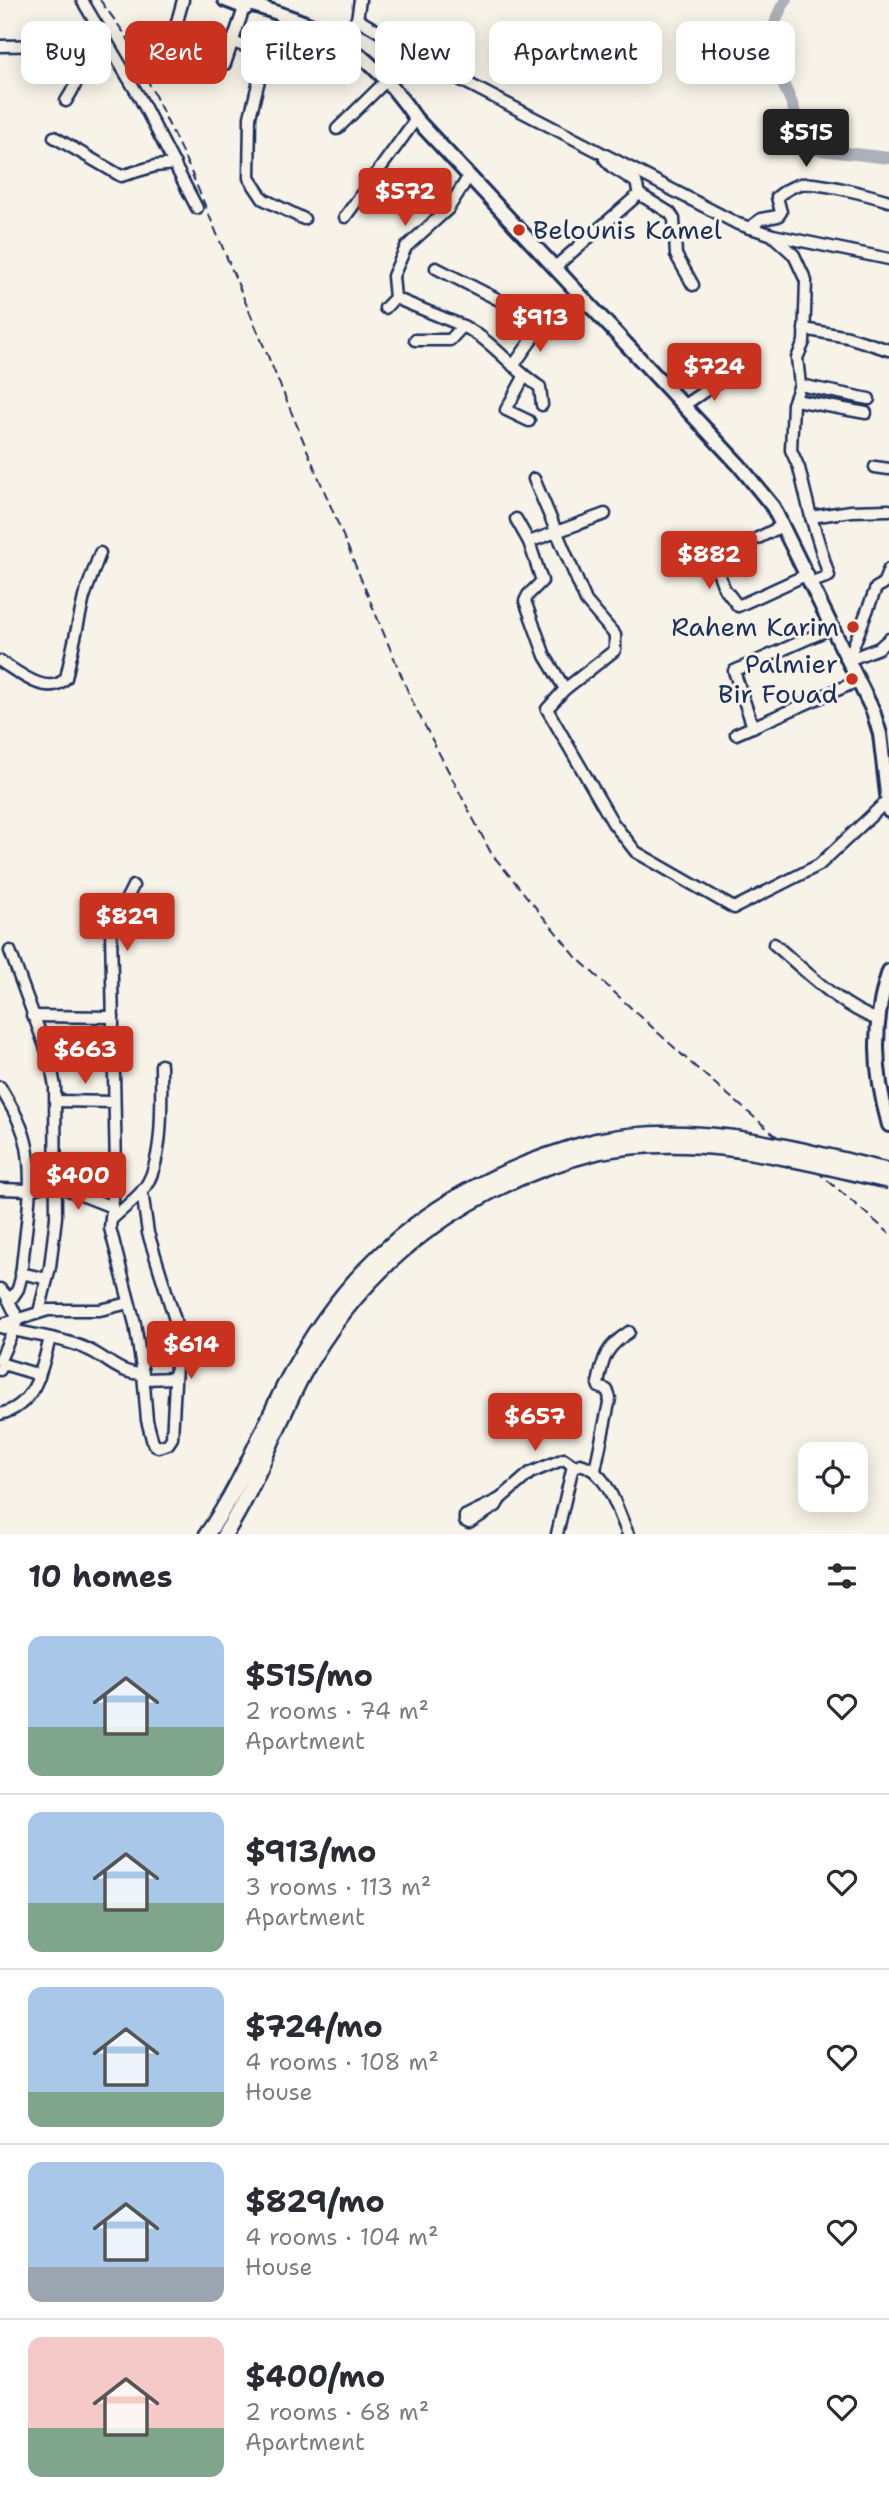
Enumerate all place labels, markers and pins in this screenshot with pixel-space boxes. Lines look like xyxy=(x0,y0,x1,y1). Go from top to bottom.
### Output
pin: $515 xyxy=(765,110,847,169)
pin: $572 xyxy=(364,168,446,228)
place label: Belounis Kamel xyxy=(533,212,722,247)
marker: Belounis Kamel xyxy=(511,222,527,238)
pin: $913 xyxy=(499,294,581,354)
pin: $724 xyxy=(673,344,755,403)
pin: $882 xyxy=(668,532,750,591)
place label: Rahem Karim xyxy=(671,609,839,644)
marker: Rahem Karim xyxy=(845,619,861,635)
place label: Palmier Bir Fouad xyxy=(718,646,838,711)
marker: Palmier Bir Fouad xyxy=(844,671,860,687)
pin: $829 xyxy=(86,894,168,953)
pin: $663 xyxy=(44,1026,126,1086)
pin: $400 xyxy=(37,1152,119,1212)
pin: $614 xyxy=(150,1322,232,1381)
pin: $657 xyxy=(494,1394,576,1453)

